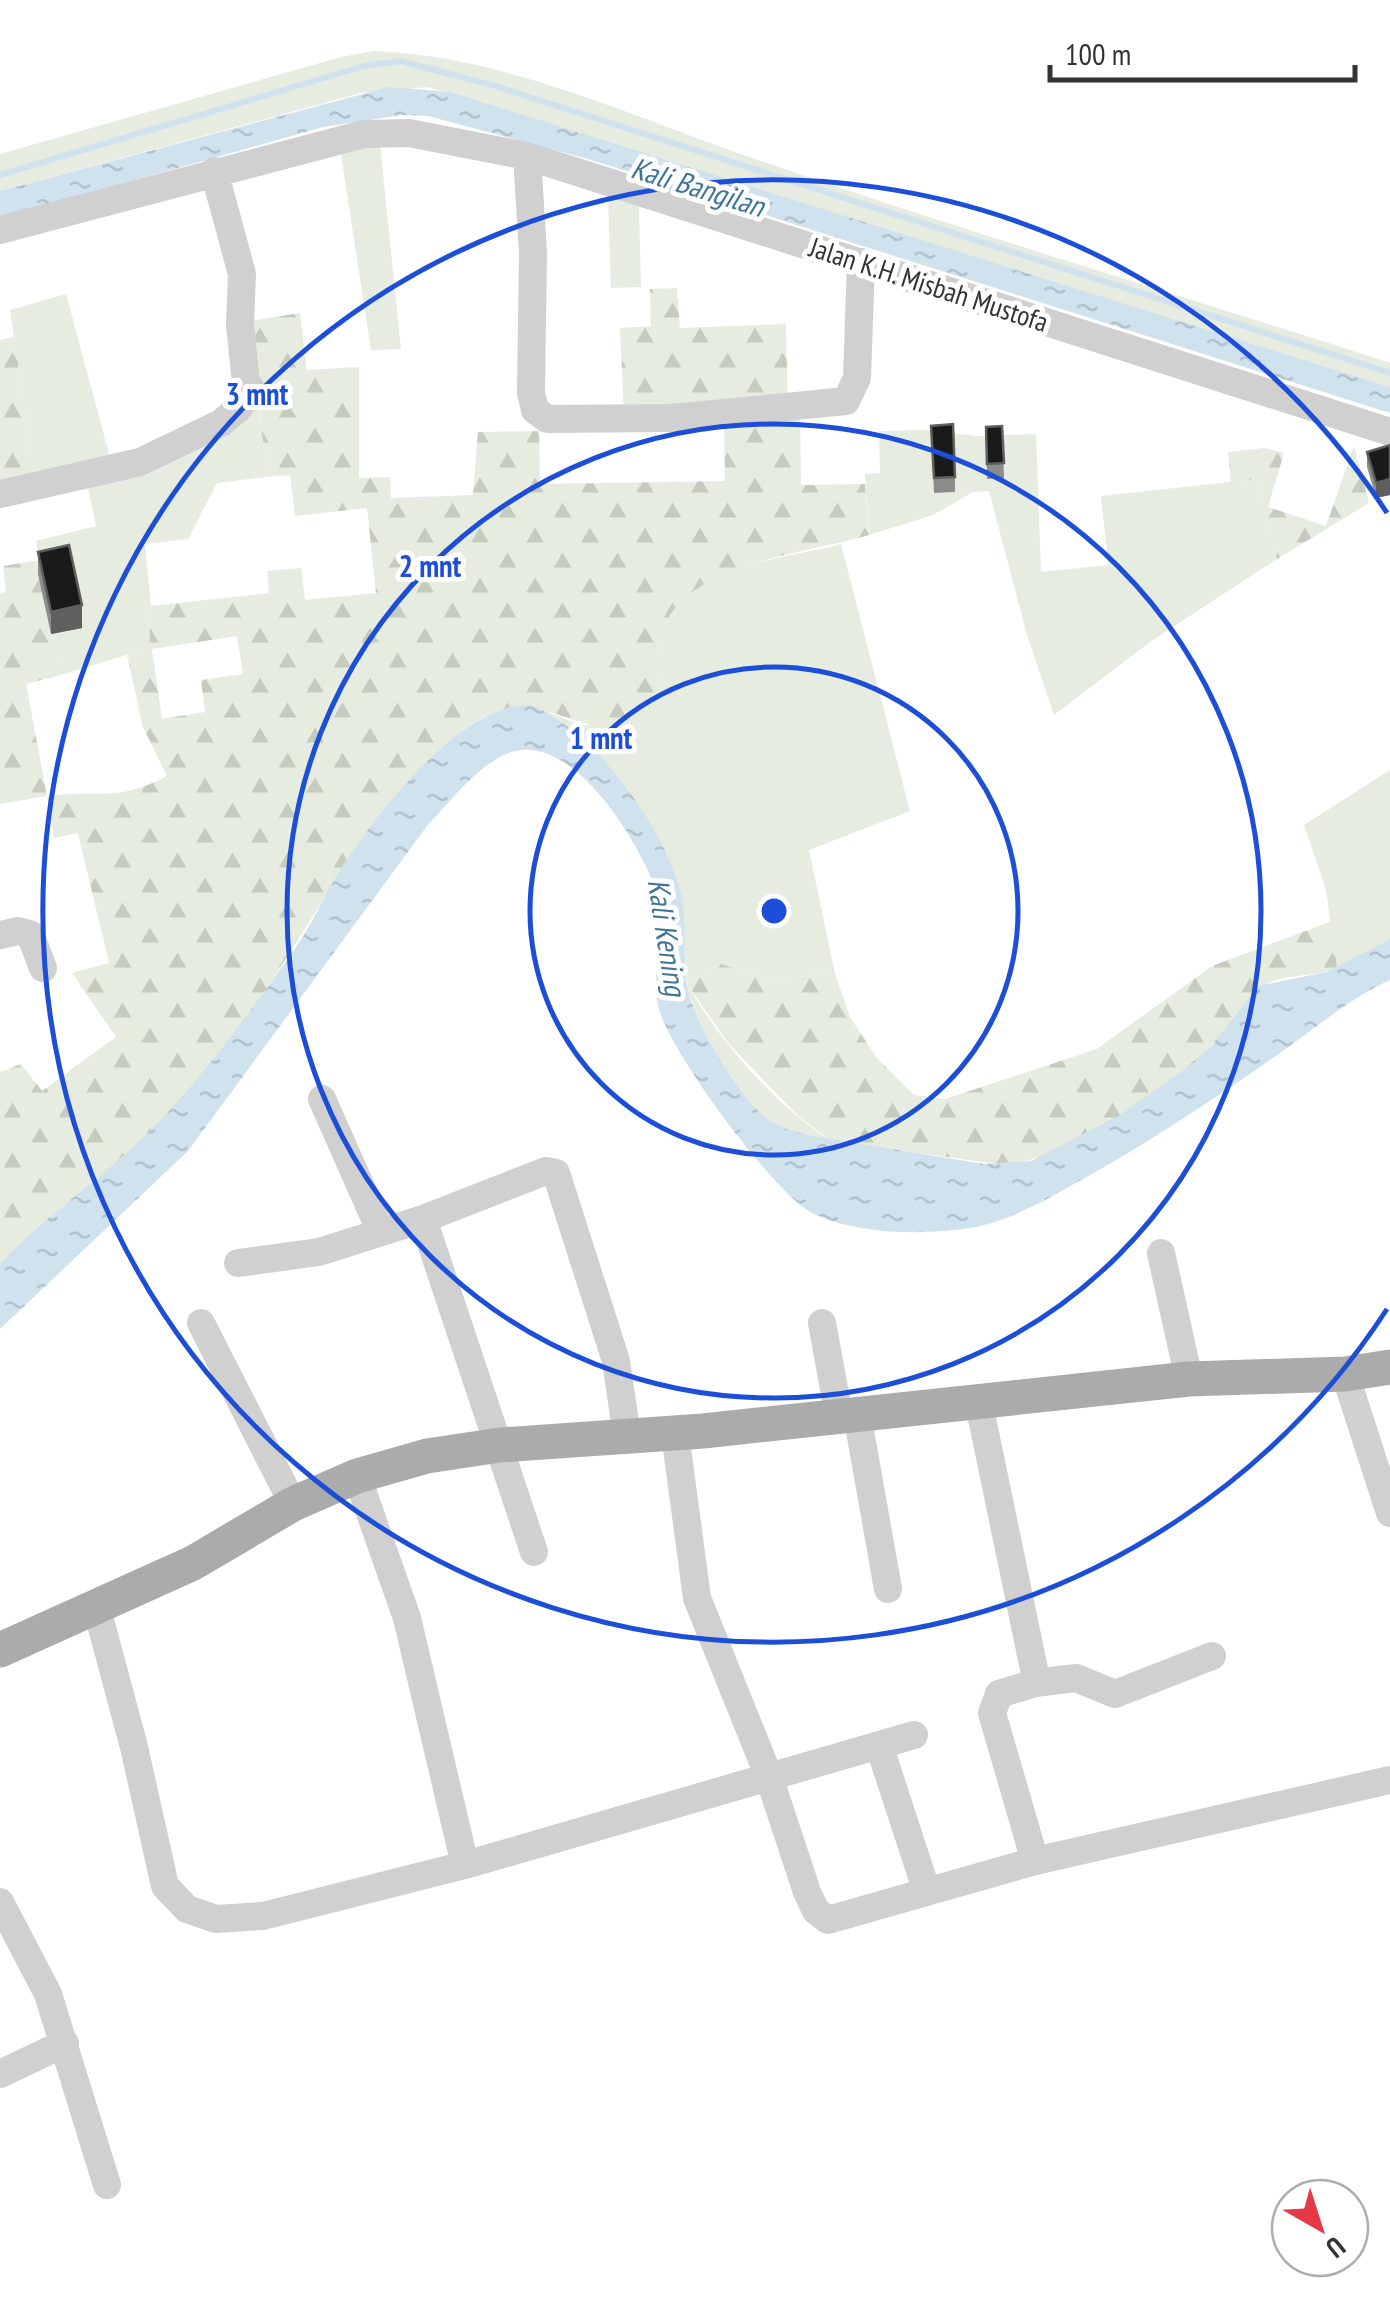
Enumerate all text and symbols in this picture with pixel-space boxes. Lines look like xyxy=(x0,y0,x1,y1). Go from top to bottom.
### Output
scale bar xyxy=(1050,20,1355,82)
text: 100 m xyxy=(1065,34,1131,73)
water label: Kali Bangilan xyxy=(627,147,771,225)
street label: Jalan K.H. Misbah Mustofa xyxy=(804,228,1053,340)
text: 3 mnt xyxy=(226,374,289,413)
text: 2 mnt xyxy=(399,546,462,585)
text: 1 mnt xyxy=(570,718,633,757)
water label: Kali Kening xyxy=(640,876,697,1000)
centre of rings xyxy=(756,893,792,929)
north arrow xyxy=(1270,2178,1370,2278)
text: U xyxy=(1319,2229,1353,2267)

